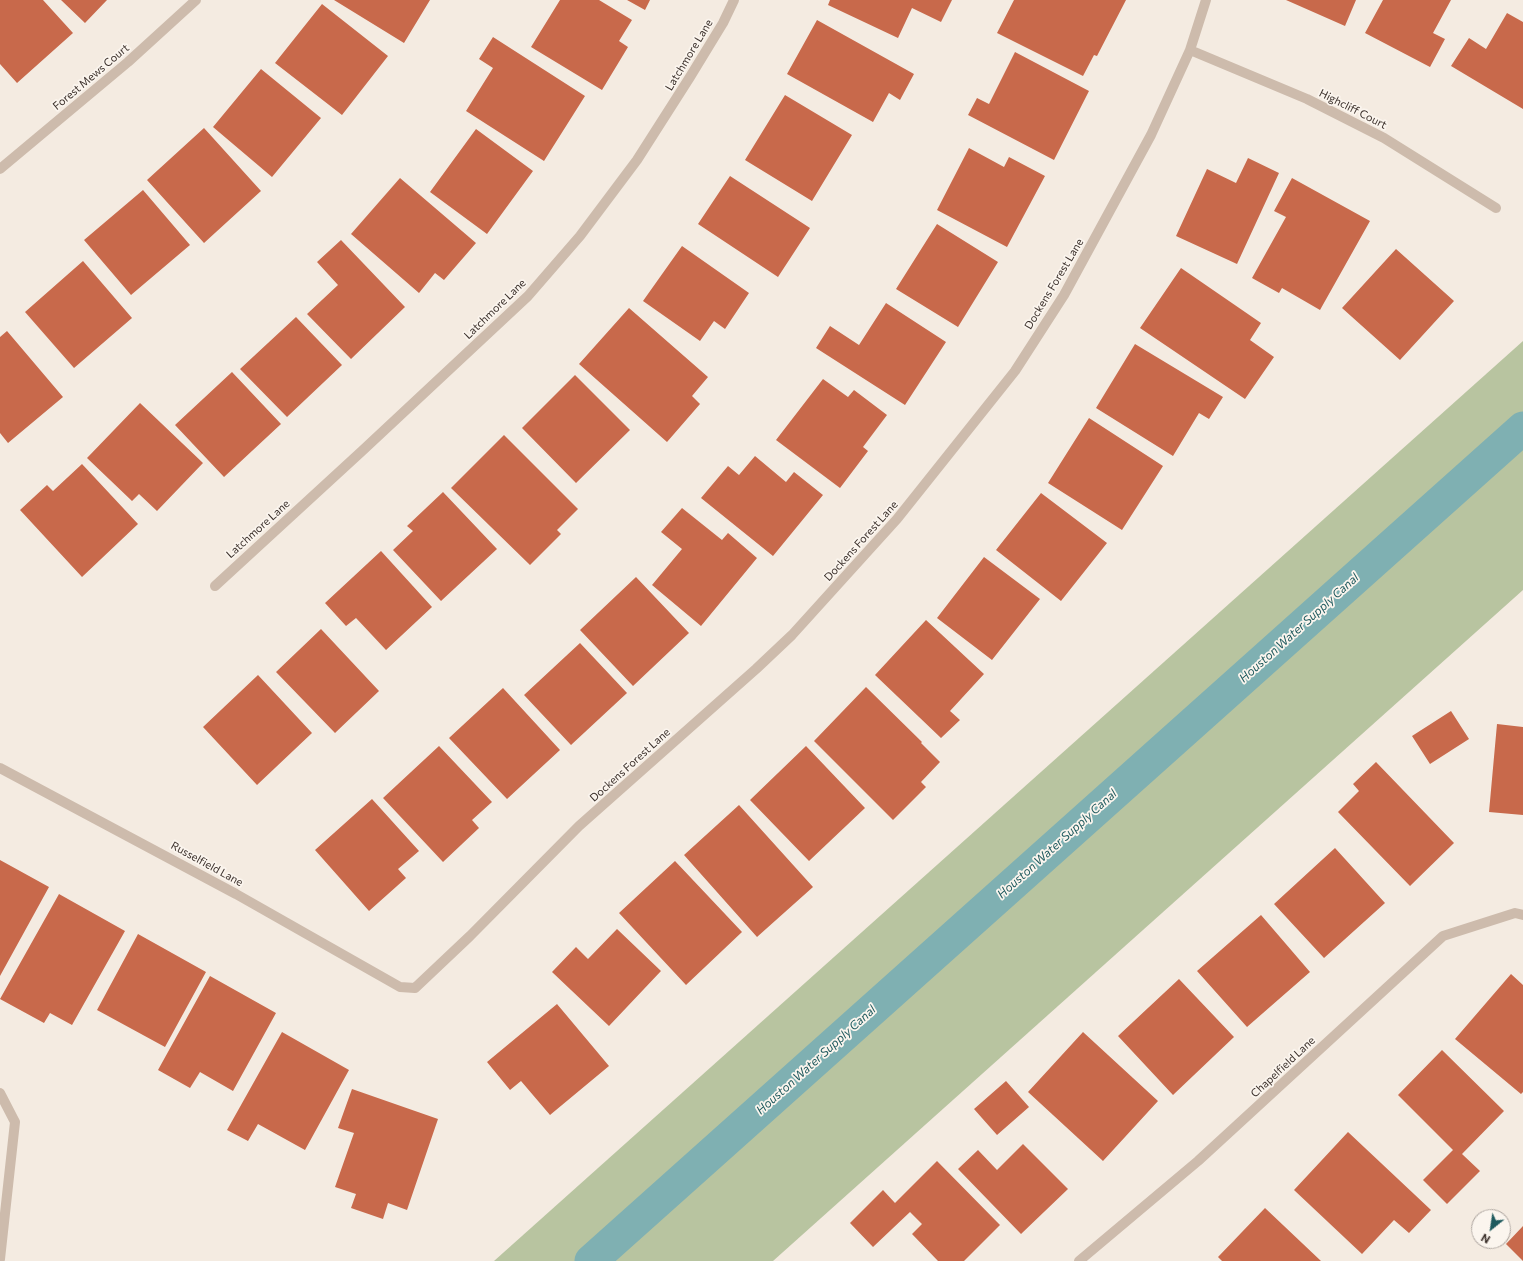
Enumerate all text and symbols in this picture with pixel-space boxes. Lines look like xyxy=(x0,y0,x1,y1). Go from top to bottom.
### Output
street label: Latchmore Lane xyxy=(663,17,715,93)
street label: Forest Mews Court xyxy=(50,41,132,113)
street label: Highcliff Court xyxy=(1317,86,1389,132)
street label: Dockens Forest Lane xyxy=(1022,236,1086,332)
street label: Latchmore Lane xyxy=(461,276,529,342)
street label: Latchmore Lane xyxy=(224,497,292,561)
street label: Dockens Forest Lane xyxy=(821,498,901,584)
water label: Houston Water Supply Canal xyxy=(1236,571,1362,685)
street label: Dockens Forest Lane xyxy=(587,725,673,805)
water label: Houston Water Supply Canal xyxy=(994,787,1120,901)
street label: Russelfield Lane xyxy=(169,839,245,889)
water label: Houston Water Supply Canal xyxy=(753,1003,879,1117)
street label: Chapelfield Lane xyxy=(1248,1034,1318,1100)
north arrow xyxy=(1471,1209,1511,1249)
text: N xyxy=(1478,1231,1492,1247)

